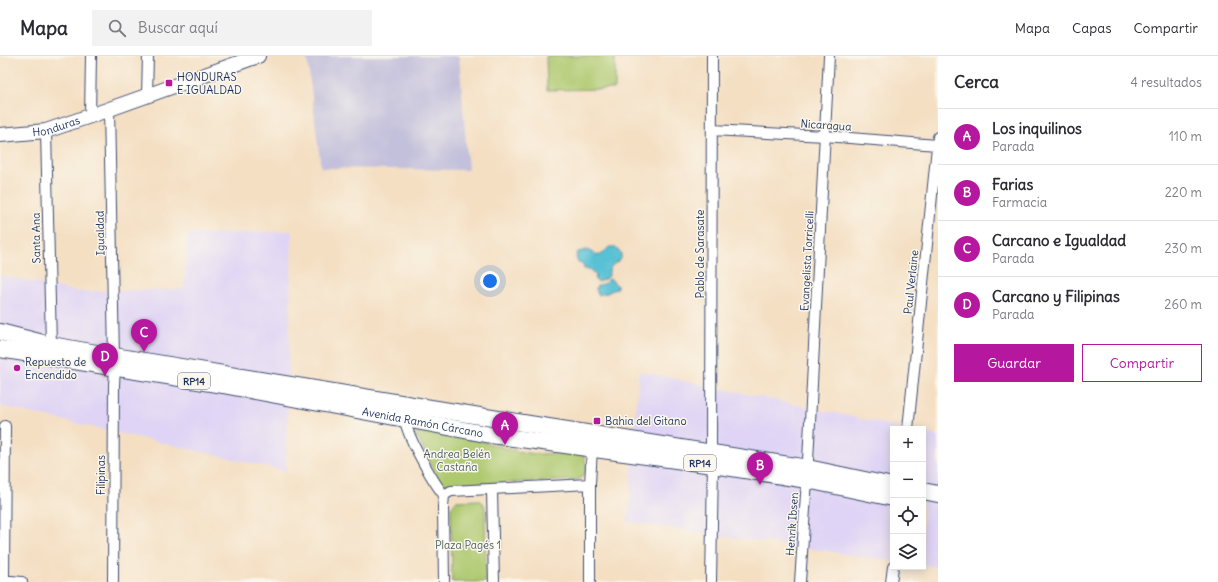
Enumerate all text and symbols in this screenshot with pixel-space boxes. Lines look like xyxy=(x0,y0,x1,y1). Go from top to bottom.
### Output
search box xyxy=(92,10,372,46)
text: Mapa xyxy=(20,16,68,40)
icon: search xyxy=(106,17,128,39)
text: Buscar aquí xyxy=(138,18,218,37)
text: Mapa xyxy=(1015,19,1050,37)
text: Capas xyxy=(1072,19,1112,37)
text: Compartir xyxy=(1134,19,1198,37)
place label: HONDURAS E IGUALDAD xyxy=(177,70,242,97)
text: Cerca xyxy=(954,71,999,93)
text: 4 resultados xyxy=(1130,74,1202,91)
marker: HONDURAS E IGUALDAD xyxy=(164,78,174,88)
street label: Honduras xyxy=(32,113,82,139)
street label: Nicaragua xyxy=(800,116,852,134)
text: Los inquilinos xyxy=(992,119,1082,138)
text: A xyxy=(963,128,971,145)
text: 110 m xyxy=(1169,128,1202,145)
text: Parada xyxy=(992,138,1035,155)
text: Farias xyxy=(992,175,1033,194)
text: B xyxy=(963,184,971,201)
text: 220 m xyxy=(1165,184,1202,201)
text: Farmacia xyxy=(992,194,1047,211)
street label: Igualdad xyxy=(93,210,107,256)
street label: Pablo de Sarasate xyxy=(693,210,707,298)
street label: Evangelista Torricelli xyxy=(797,211,817,311)
street label: Santa Ana xyxy=(29,212,43,264)
text: Carcano e Igualdad xyxy=(992,231,1126,250)
text: C xyxy=(963,240,971,257)
text: 230 m xyxy=(1164,240,1202,257)
street label: Paul Verlaine xyxy=(901,249,921,315)
text: Parada xyxy=(992,250,1035,267)
your location xyxy=(480,271,500,291)
text: Carcano y Filipinas xyxy=(992,287,1120,306)
text: D xyxy=(962,296,972,313)
text: 260 m xyxy=(1164,296,1202,313)
text: Parada xyxy=(992,306,1035,323)
pin: C xyxy=(131,319,157,352)
pin: D xyxy=(92,343,118,376)
button: Guardar xyxy=(954,344,1074,382)
button: Compartir xyxy=(1082,344,1202,382)
place label: Repuesto de Encendido xyxy=(25,355,86,382)
marker: Repuesto de Encendido xyxy=(12,363,22,373)
road number: RP14 xyxy=(178,373,210,389)
street label: Avenida Ramón Cárcano xyxy=(361,404,484,440)
pin: A xyxy=(492,412,518,445)
place label: Bahia del Gitano xyxy=(605,414,687,428)
marker: Bahia del Gitano xyxy=(592,416,602,426)
map controls xyxy=(890,426,926,570)
button: + xyxy=(890,426,926,462)
park label: Andrea Belén Castaña xyxy=(424,447,490,474)
pin: B xyxy=(747,452,773,485)
street label: Filipinas xyxy=(94,455,108,495)
road number: RP14 xyxy=(684,455,716,471)
button: − xyxy=(890,462,926,498)
street label: Henrik Ibsen xyxy=(783,492,801,556)
button: locate xyxy=(890,498,926,534)
button: layers xyxy=(890,534,926,570)
park label: Plaza Pagés 1 xyxy=(435,538,501,552)

